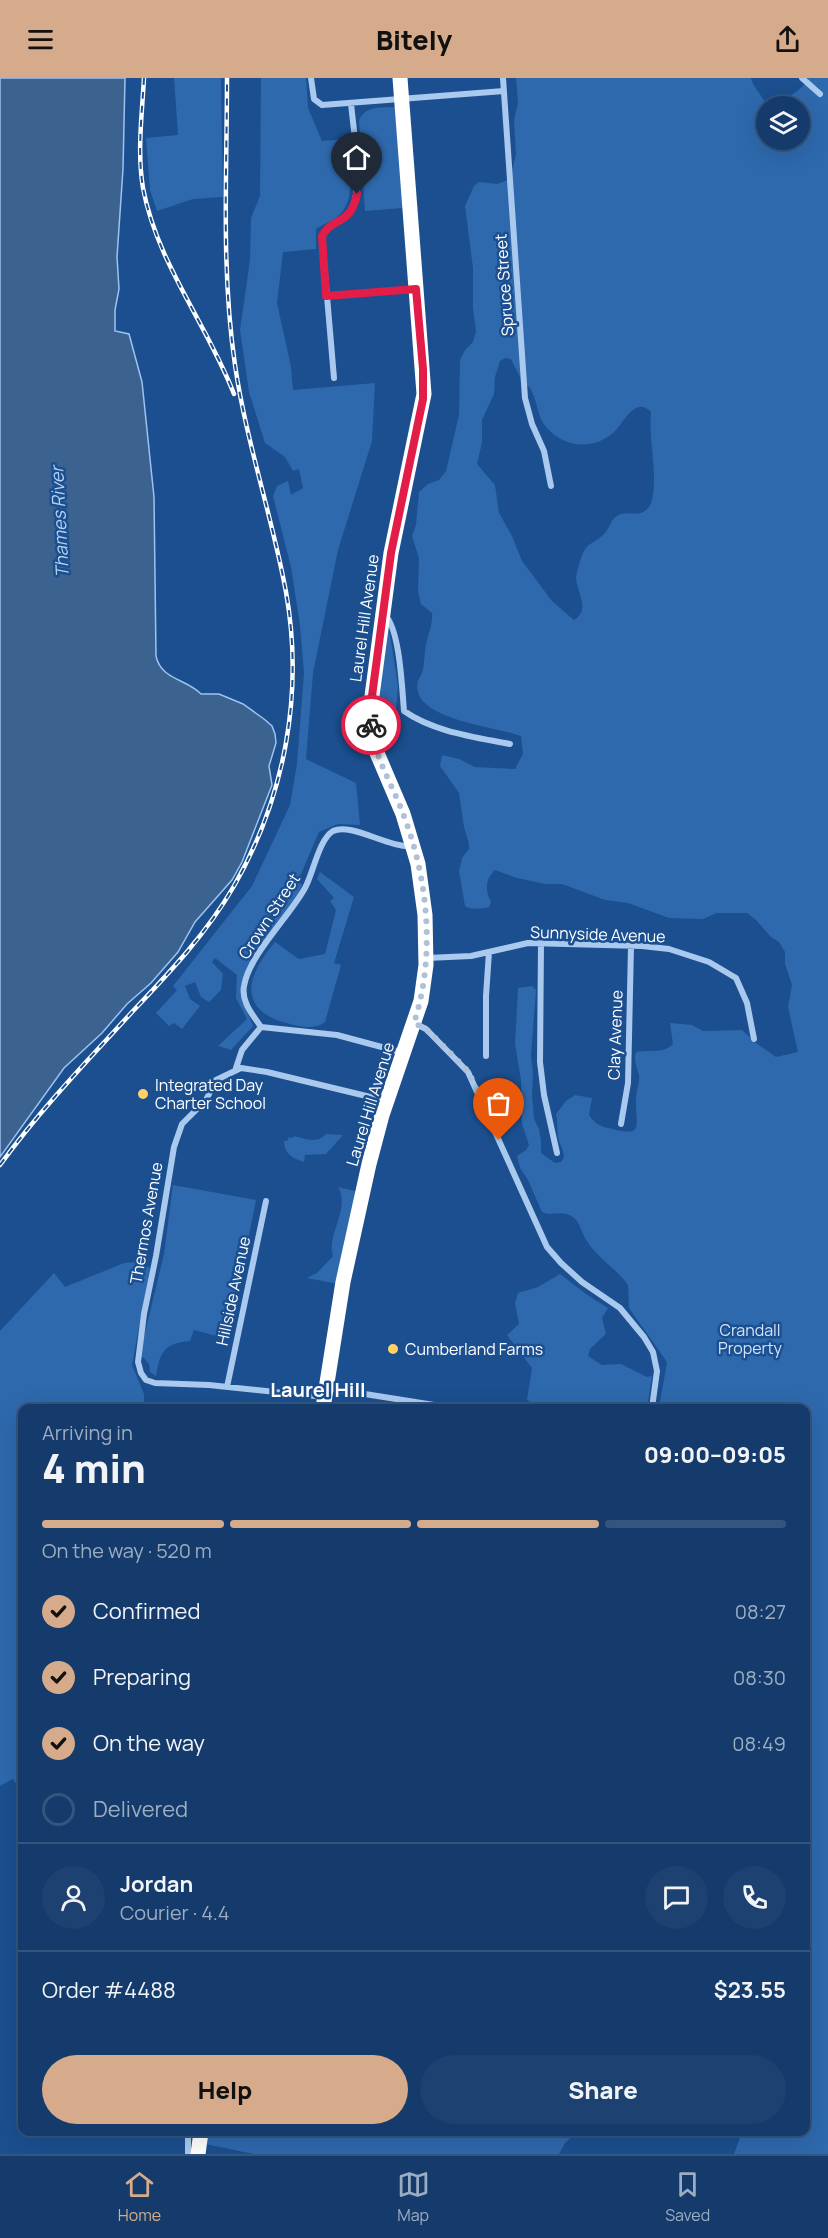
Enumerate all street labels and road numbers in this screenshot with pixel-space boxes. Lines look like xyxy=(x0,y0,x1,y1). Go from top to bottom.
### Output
street label: Spruce Street xyxy=(489,233,519,337)
street label: Laurel Hill Avenue xyxy=(344,553,384,683)
street label: Crown Street xyxy=(233,869,305,963)
street label: Sunnyside Avenue xyxy=(530,921,666,947)
street label: Clay Avenue xyxy=(602,990,628,1080)
street label: Laurel Hill Avenue xyxy=(341,1039,399,1169)
street label: Thermos Avenue xyxy=(124,1160,168,1286)
street label: Hillside Avenue xyxy=(211,1234,255,1348)

